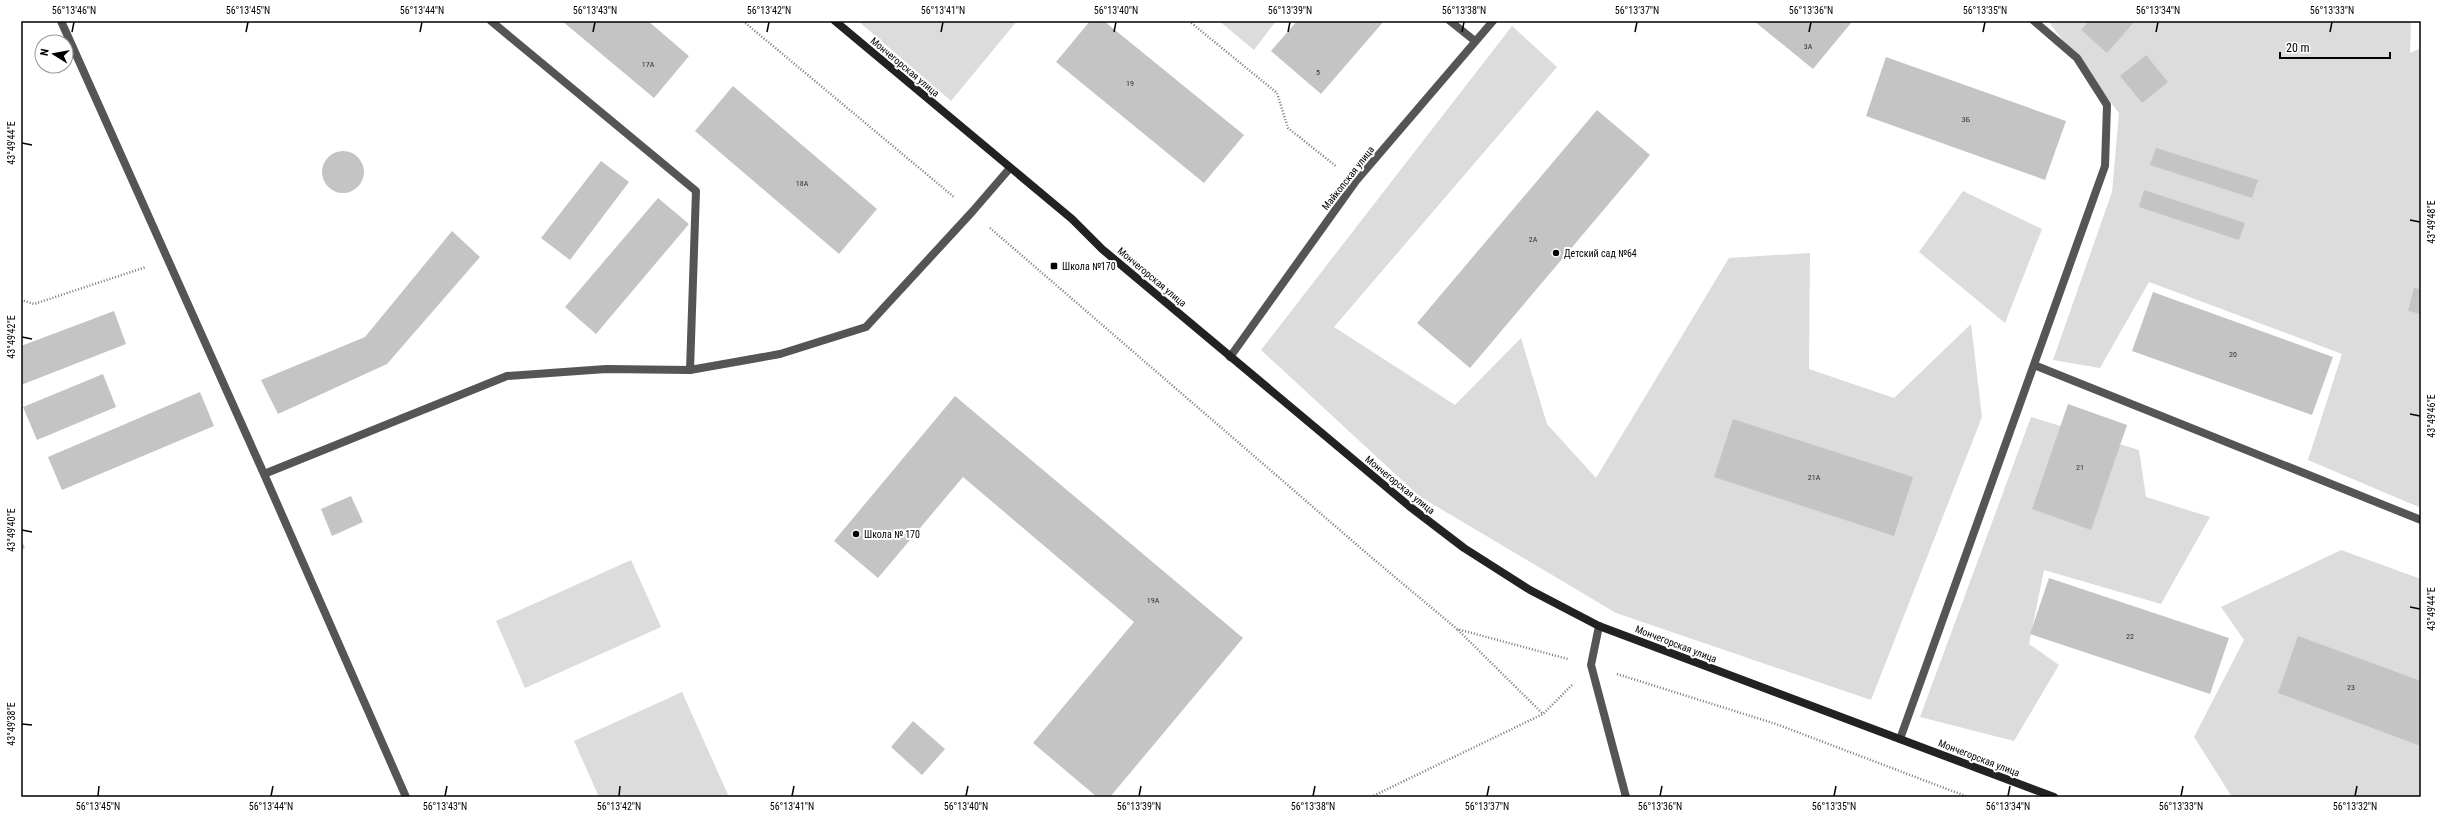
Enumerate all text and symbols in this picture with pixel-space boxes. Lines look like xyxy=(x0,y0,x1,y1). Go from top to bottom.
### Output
text: 56°13'46"N xyxy=(52,5,96,16)
text: 56°13'45"N xyxy=(226,5,270,16)
text: 56°13'44"N xyxy=(400,5,444,16)
text: 56°13'43"N xyxy=(573,5,617,16)
text: 56°13'42"N xyxy=(747,5,791,16)
text: 56°13'41"N xyxy=(921,5,965,16)
text: 56°13'40"N xyxy=(1094,5,1138,16)
text: 56°13'39"N xyxy=(1268,5,1312,16)
text: 56°13'38"N xyxy=(1442,5,1486,16)
text: 56°13'37"N xyxy=(1615,5,1659,16)
text: 56°13'36"N xyxy=(1789,5,1833,16)
text: 56°13'35"N xyxy=(1963,5,2007,16)
text: 56°13'34"N xyxy=(2136,5,2180,16)
text: 56°13'33"N xyxy=(2310,5,2354,16)
north arrow xyxy=(34,34,74,74)
scale bar xyxy=(2280,34,2390,60)
street label: Мончегорская улица xyxy=(868,35,942,99)
text: 20 m xyxy=(2286,41,2310,55)
house number: 3А xyxy=(1804,42,1813,51)
text: N xyxy=(38,47,52,57)
house number: 17А xyxy=(642,60,655,69)
house number: 5 xyxy=(1316,68,1320,77)
house number: 19 xyxy=(1126,79,1134,88)
house number: 3Б xyxy=(1962,115,1971,124)
text: 43°49'44"E xyxy=(6,121,17,165)
street label: Майкопская улица xyxy=(1320,144,1376,212)
house number: 18А xyxy=(796,179,809,188)
text: 43°49'48"E xyxy=(2426,200,2437,244)
house number: 2А xyxy=(1529,235,1538,244)
street label: Мончегорская улица xyxy=(1115,245,1189,309)
marker: Детский сад №64 xyxy=(1551,248,1561,258)
place label: Детский сад №64 xyxy=(1564,248,1637,259)
marker: Школа №170 xyxy=(1049,261,1059,271)
place label: Школа №170 xyxy=(1062,261,1116,272)
text: 43°49'42"E xyxy=(6,315,17,359)
house number: 20 xyxy=(2229,350,2237,359)
text: 43°49'46"E xyxy=(2426,394,2437,438)
street label: Мончегорская улица xyxy=(1363,454,1437,517)
house number: 21 xyxy=(2076,463,2084,472)
house number: 21А xyxy=(1808,473,1821,482)
text: 43°49'40"E xyxy=(6,508,17,552)
marker: Школа № 170 xyxy=(851,529,861,539)
place label: Школа № 170 xyxy=(864,529,920,540)
text: 43°49'44"E xyxy=(2426,587,2437,631)
house number: 19А xyxy=(1147,596,1160,605)
street label: Мончегорская улица xyxy=(1634,623,1718,665)
house number: 22 xyxy=(2126,632,2134,641)
house number: 23 xyxy=(2347,683,2355,692)
text: 43°49'38"E xyxy=(6,702,17,746)
street label: Мончегорская улица xyxy=(1937,737,2021,779)
text: 56°13'45"N xyxy=(76,801,120,812)
text: 56°13'44"N xyxy=(249,801,293,812)
text: 56°13'43"N xyxy=(423,801,467,812)
text: 56°13'42"N xyxy=(597,801,641,812)
text: 56°13'41"N xyxy=(770,801,814,812)
text: 56°13'40"N xyxy=(944,801,988,812)
text: 56°13'39"N xyxy=(1117,801,1161,812)
text: 56°13'38"N xyxy=(1291,801,1335,812)
text: 56°13'37"N xyxy=(1465,801,1509,812)
text: 56°13'36"N xyxy=(1638,801,1682,812)
text: 56°13'35"N xyxy=(1812,801,1856,812)
text: 56°13'34"N xyxy=(1986,801,2030,812)
text: 56°13'33"N xyxy=(2159,801,2203,812)
text: 56°13'32"N xyxy=(2333,801,2377,812)

